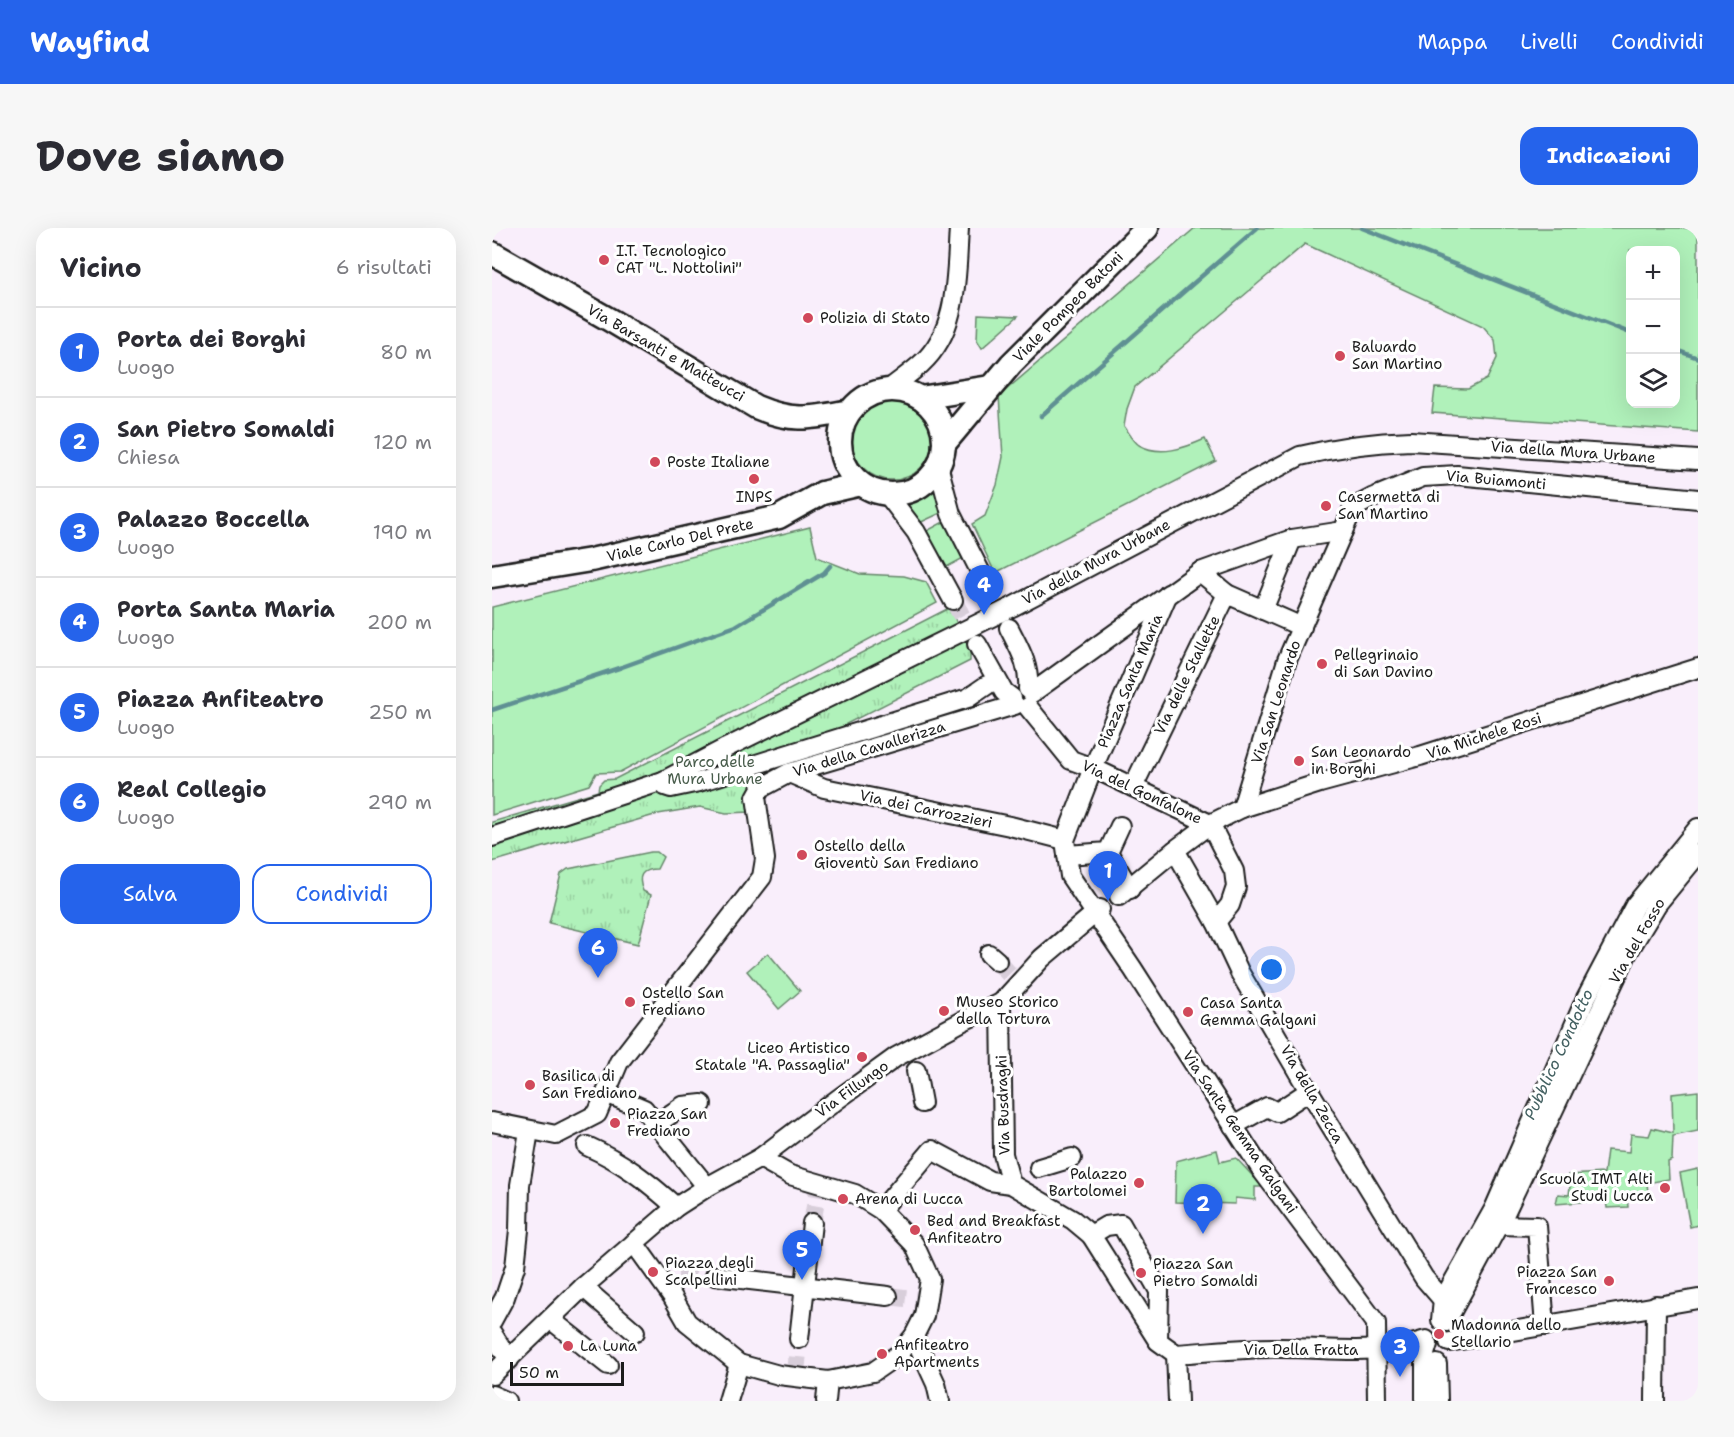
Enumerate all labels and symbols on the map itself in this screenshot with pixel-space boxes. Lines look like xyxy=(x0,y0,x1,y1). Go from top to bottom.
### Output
place label: I.T. Tecnologico CAT "L. Nottolini" xyxy=(616,241,742,278)
street label: Viale Pompeo Batoni xyxy=(1008,247,1128,367)
marker: I.T. Tecnologico CAT "L. Nottolini" xyxy=(597,253,611,267)
street label: Via Barsanti e Matteucci xyxy=(583,300,749,406)
place label: Polizia di Stato xyxy=(820,308,930,328)
marker: Polizia di Stato xyxy=(801,311,815,325)
place label: Baluardo San Martino xyxy=(1352,337,1442,374)
marker: Baluardo San Martino xyxy=(1333,349,1347,363)
street label: Via della Mura Urbane xyxy=(1490,436,1656,468)
place label: Poste Italiane xyxy=(667,452,770,472)
marker: Poste Italiane xyxy=(648,455,662,469)
street label: Via Buiamonti xyxy=(1445,466,1547,494)
marker: INPS xyxy=(747,472,761,486)
place label: INPS xyxy=(736,487,772,507)
place label: Casermetta di San Martino xyxy=(1338,487,1440,524)
marker: Casermetta di San Martino xyxy=(1319,499,1333,513)
street label: Viale Carlo Del Prete xyxy=(605,513,755,567)
street label: Via della Mura Urbane xyxy=(1018,514,1174,610)
pin: 4 xyxy=(964,566,1004,615)
street label: Piazza Santa Maria xyxy=(1093,610,1168,751)
street label: Via delle Stallette xyxy=(1149,612,1225,738)
street label: Via San Leonardo xyxy=(1247,638,1305,766)
place label: Pellegrinaio di San Davino xyxy=(1334,645,1433,682)
marker: Pellegrinaio di San Davino xyxy=(1315,657,1329,671)
street label: Via Michele Rosi xyxy=(1424,708,1544,764)
street label: Via della Cavallerizza xyxy=(790,716,948,782)
place label: San Leonardo in Borghi xyxy=(1311,742,1411,779)
park label: Parco delle Mura Urbane xyxy=(667,752,763,789)
marker: San Leonardo in Borghi xyxy=(1292,754,1306,768)
street label: Via del Gonfalone xyxy=(1079,755,1205,829)
street label: Via dei Carrozzieri xyxy=(858,785,994,833)
place label: Ostello della Gioventù San Frediano xyxy=(814,836,979,873)
marker: Ostello della Gioventù San Frediano xyxy=(795,848,809,862)
pin: 1 xyxy=(1088,852,1128,901)
street label: Via del Fosso xyxy=(1604,894,1670,988)
pin: 6 xyxy=(578,928,618,978)
your location xyxy=(1257,955,1286,984)
place label: Ostello San Frediano xyxy=(642,983,724,1020)
water label: Pubblico Condotto xyxy=(1519,985,1598,1123)
place label: Museo Storico della Tortura xyxy=(956,992,1059,1029)
place label: Casa Santa Gemma Galgani xyxy=(1200,993,1317,1030)
marker: Ostello San Frediano xyxy=(623,995,637,1009)
marker: Museo Storico della Tortura xyxy=(937,1004,951,1018)
marker: Casa Santa Gemma Galgani xyxy=(1181,1005,1195,1019)
place label: Liceo Artistico Statale "A. Passaglia" xyxy=(695,1038,850,1075)
street label: Via della Zecca xyxy=(1276,1041,1349,1147)
street label: Via Santa Gemma Galgani xyxy=(1178,1047,1302,1217)
marker: Liceo Artistico Statale "A. Passaglia" xyxy=(855,1050,869,1064)
street label: Via Busdraghi xyxy=(991,1055,1015,1155)
street label: Via Fillungo xyxy=(812,1056,892,1122)
place label: Basilica di San Frediano xyxy=(542,1066,637,1103)
marker: Basilica di San Frediano xyxy=(523,1078,537,1092)
place label: Piazza San Frediano xyxy=(627,1104,707,1141)
marker: Piazza San Frediano xyxy=(608,1116,622,1130)
place label: Palazzo Bartolomei xyxy=(1049,1164,1127,1201)
place label: Scuola IMT Alti Studi Lucca xyxy=(1539,1169,1654,1206)
marker: Palazzo Bartolomei xyxy=(1132,1176,1146,1190)
marker: Scuola IMT Alti Studi Lucca xyxy=(1658,1181,1672,1195)
pin: 2 xyxy=(1184,1184,1222,1234)
place label: Arena di Lucca xyxy=(855,1189,963,1209)
marker: Arena di Lucca xyxy=(836,1192,850,1206)
place label: Bed and Breakfast Anfiteatro xyxy=(927,1211,1061,1248)
marker: Bed and Breakfast Anfiteatro xyxy=(908,1223,922,1237)
pin: 5 xyxy=(782,1230,822,1280)
place label: Piazza degli Scalpellini xyxy=(665,1253,754,1290)
place label: Piazza San Pietro Somaldi xyxy=(1153,1254,1258,1291)
place label: Piazza San Francesco xyxy=(1517,1262,1597,1299)
marker: Piazza degli Scalpellini xyxy=(646,1265,660,1279)
marker: Piazza San Pietro Somaldi xyxy=(1134,1266,1148,1280)
marker: Piazza San Francesco xyxy=(1602,1274,1616,1288)
place label: Madonna dello Stellario xyxy=(1451,1315,1561,1352)
marker: Madonna dello Stellario xyxy=(1432,1327,1446,1341)
pin: 3 xyxy=(1380,1328,1420,1377)
place label: Anfiteatro Apartments xyxy=(894,1335,980,1372)
place label: La Luna xyxy=(580,1336,638,1356)
marker: La Luna xyxy=(561,1339,575,1353)
street label: Via Della Fratta xyxy=(1244,1340,1359,1360)
marker: Anfiteatro Apartments xyxy=(875,1347,889,1361)
scale bar xyxy=(510,1359,624,1386)

